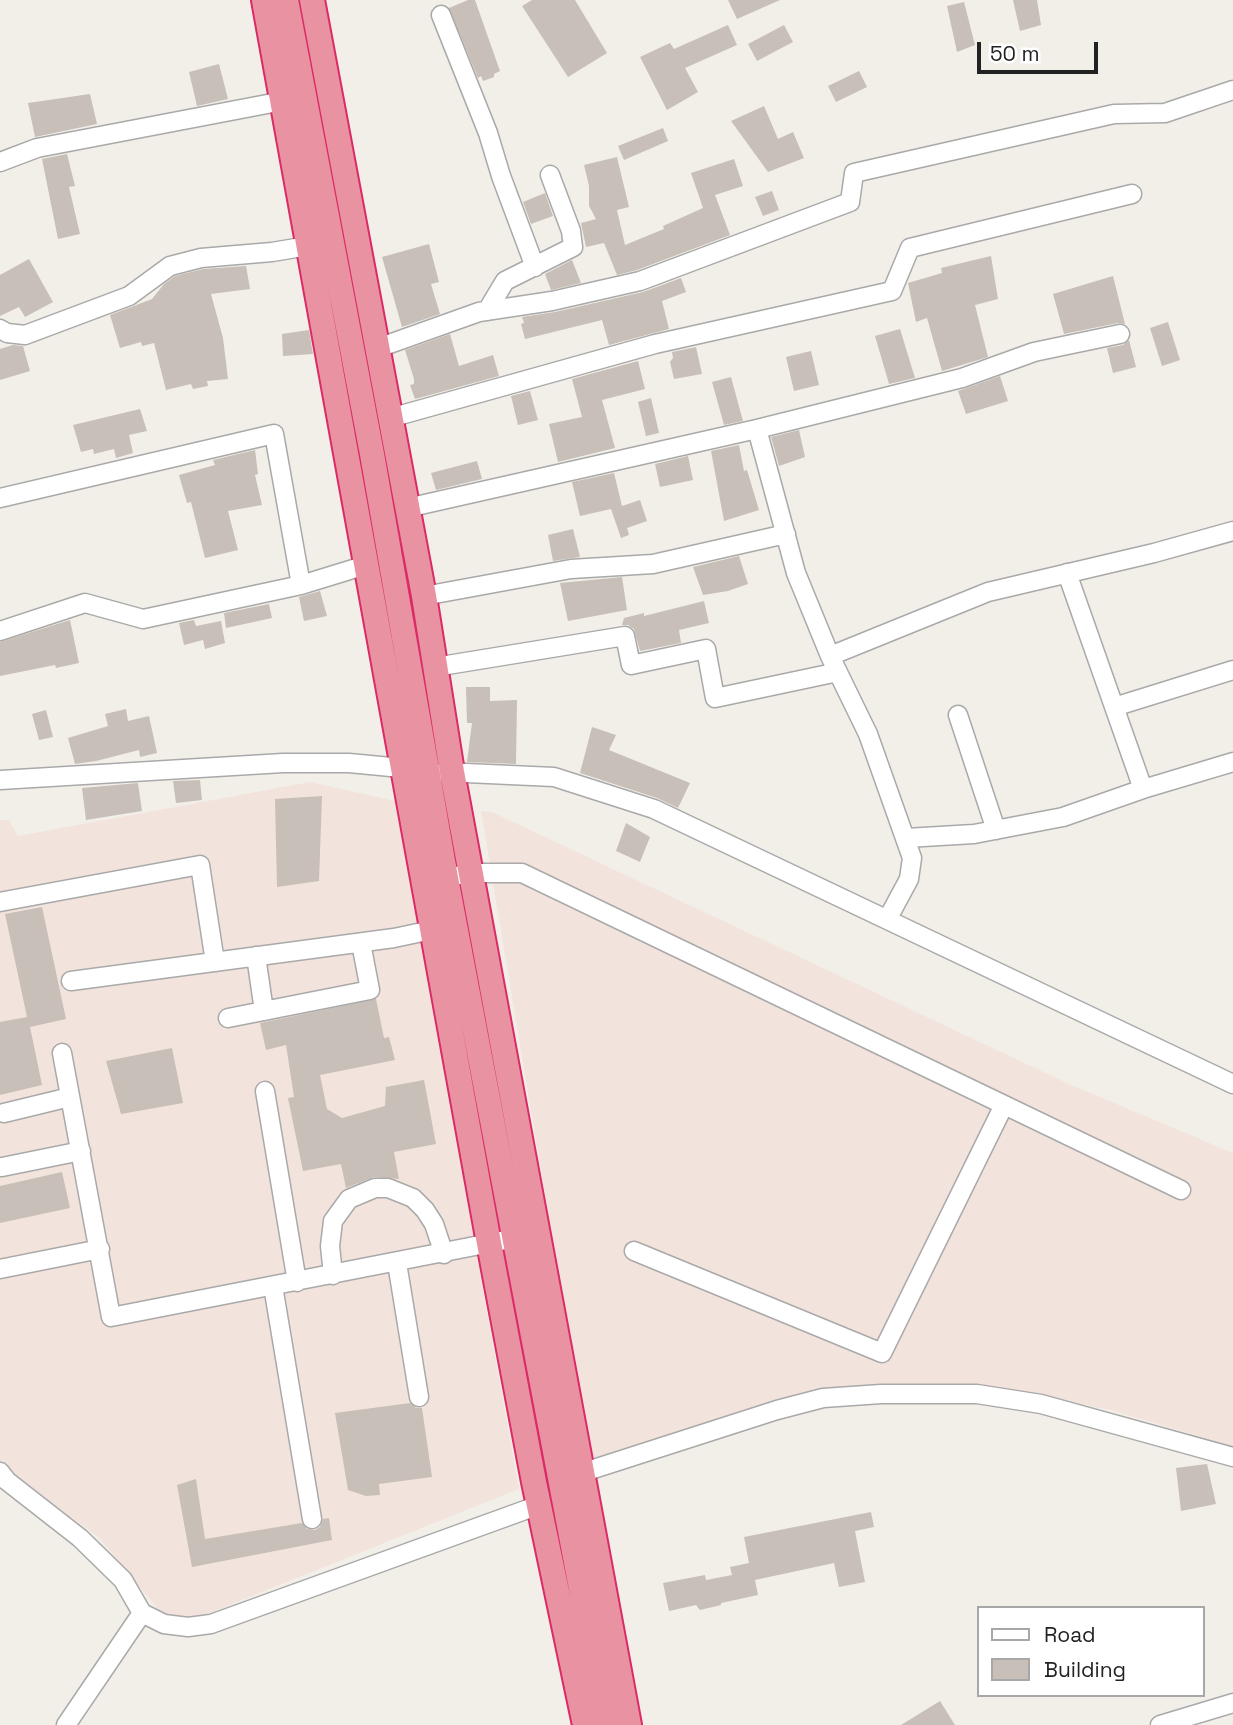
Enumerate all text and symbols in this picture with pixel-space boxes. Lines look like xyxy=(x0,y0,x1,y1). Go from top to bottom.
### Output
scale bar xyxy=(981,28,1102,72)
text: 50 m xyxy=(990,40,1040,67)
legend xyxy=(978,1606,1205,1697)
text: Road xyxy=(1044,1621,1096,1648)
text: Building xyxy=(1044,1656,1126,1683)

